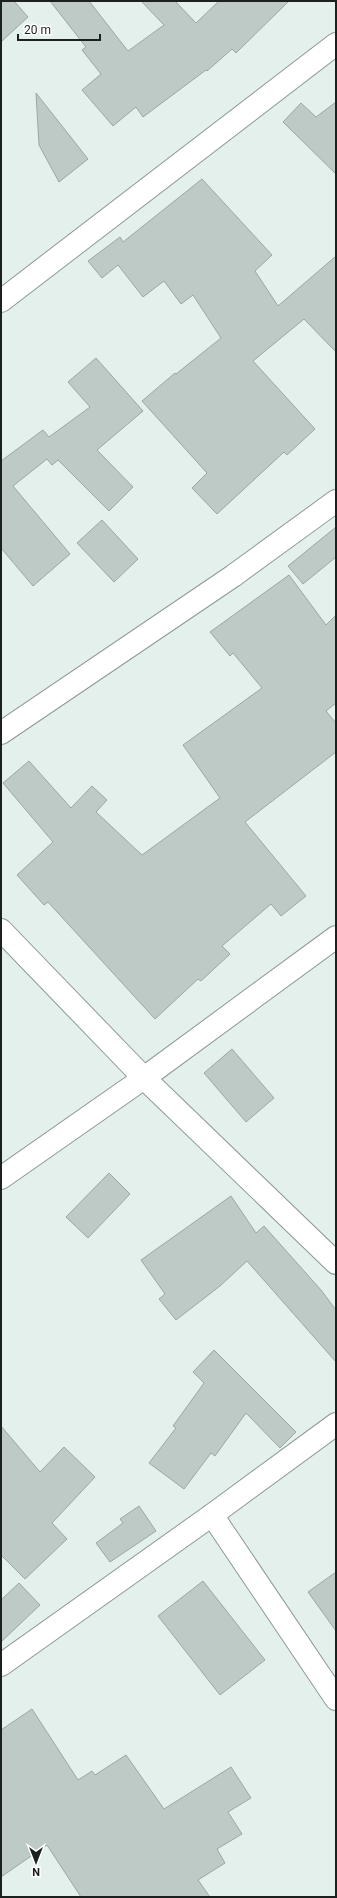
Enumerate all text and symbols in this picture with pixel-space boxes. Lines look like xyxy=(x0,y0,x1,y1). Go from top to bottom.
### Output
scale bar xyxy=(18,16,100,42)
text: 20 m xyxy=(24,23,51,37)
north arrow xyxy=(16,1842,56,1882)
text: N xyxy=(32,1865,40,1878)

